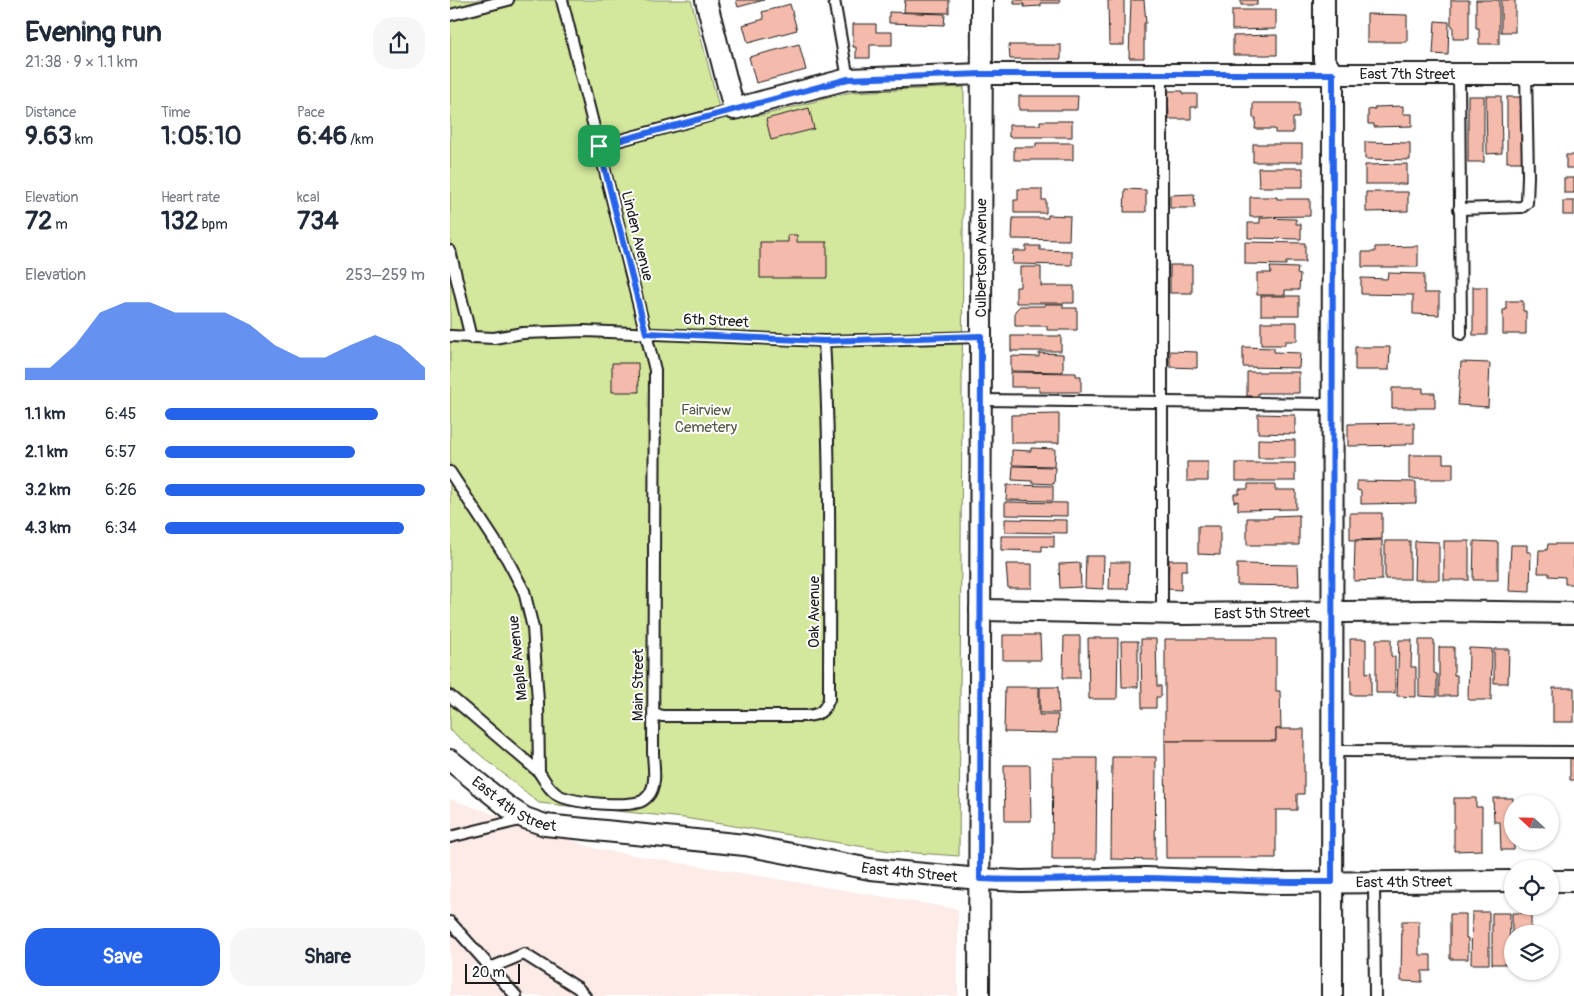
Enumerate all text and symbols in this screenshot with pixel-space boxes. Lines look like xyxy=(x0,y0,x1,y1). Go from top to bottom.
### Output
text: Evening run xyxy=(25,15,162,50)
button: share xyxy=(373,17,425,69)
text: 21:38 · 9 × 1.1 km xyxy=(25,52,138,72)
street label: East 7th Street xyxy=(1360,65,1456,84)
text: Distance xyxy=(25,104,76,121)
text: Time xyxy=(161,104,190,121)
text: Pace xyxy=(297,104,325,121)
text: 9.63 xyxy=(25,121,72,152)
text: 1:05:10 xyxy=(161,121,242,152)
text: 6:46 xyxy=(297,121,347,152)
pin xyxy=(578,125,620,167)
text: km xyxy=(72,131,93,148)
text: /km xyxy=(347,131,374,148)
icon: arrive xyxy=(585,132,613,160)
text: Elevation xyxy=(25,189,78,206)
text: Heart rate xyxy=(161,189,220,206)
text: kcal xyxy=(297,189,320,206)
street label: Linden Avenue xyxy=(617,189,657,283)
street label: Culbertson Avenue xyxy=(972,198,991,318)
text: 72 xyxy=(25,206,52,237)
text: 132 xyxy=(161,206,199,237)
text: 734 xyxy=(297,206,339,237)
text: m xyxy=(52,216,68,233)
text: bpm xyxy=(199,216,228,233)
text: Elevation xyxy=(25,265,86,285)
text: 253–259 m xyxy=(345,265,425,285)
street label: 6th Street xyxy=(683,310,750,332)
park label: Fairview Cemetery xyxy=(675,401,738,437)
text: 1.1 km xyxy=(25,404,65,424)
text: 6:45 xyxy=(105,404,137,424)
text: 2.1 km xyxy=(25,442,68,462)
text: 6:57 xyxy=(105,442,136,462)
text: 3.2 km xyxy=(25,480,71,500)
text: 6:26 xyxy=(105,480,137,500)
text: 4.3 km xyxy=(25,518,71,538)
text: 6:34 xyxy=(105,518,137,538)
street label: Oak Avenue xyxy=(805,575,824,648)
street label: East 5th Street xyxy=(1214,603,1311,623)
street label: Maple Avenue xyxy=(504,614,532,701)
street label: Main Street xyxy=(629,648,648,721)
street label: East 4th Street xyxy=(468,772,558,836)
north arrow xyxy=(1504,795,1559,850)
map controls xyxy=(1504,795,1559,980)
street label: East 4th Street xyxy=(860,858,959,887)
button: locate xyxy=(1504,860,1559,915)
street label: East 4th Street xyxy=(1356,872,1453,892)
button: layers xyxy=(1504,925,1559,980)
button: Save xyxy=(25,928,220,986)
button: Share xyxy=(230,928,425,986)
scale bar xyxy=(465,961,520,984)
text: 20 m xyxy=(472,964,505,981)

